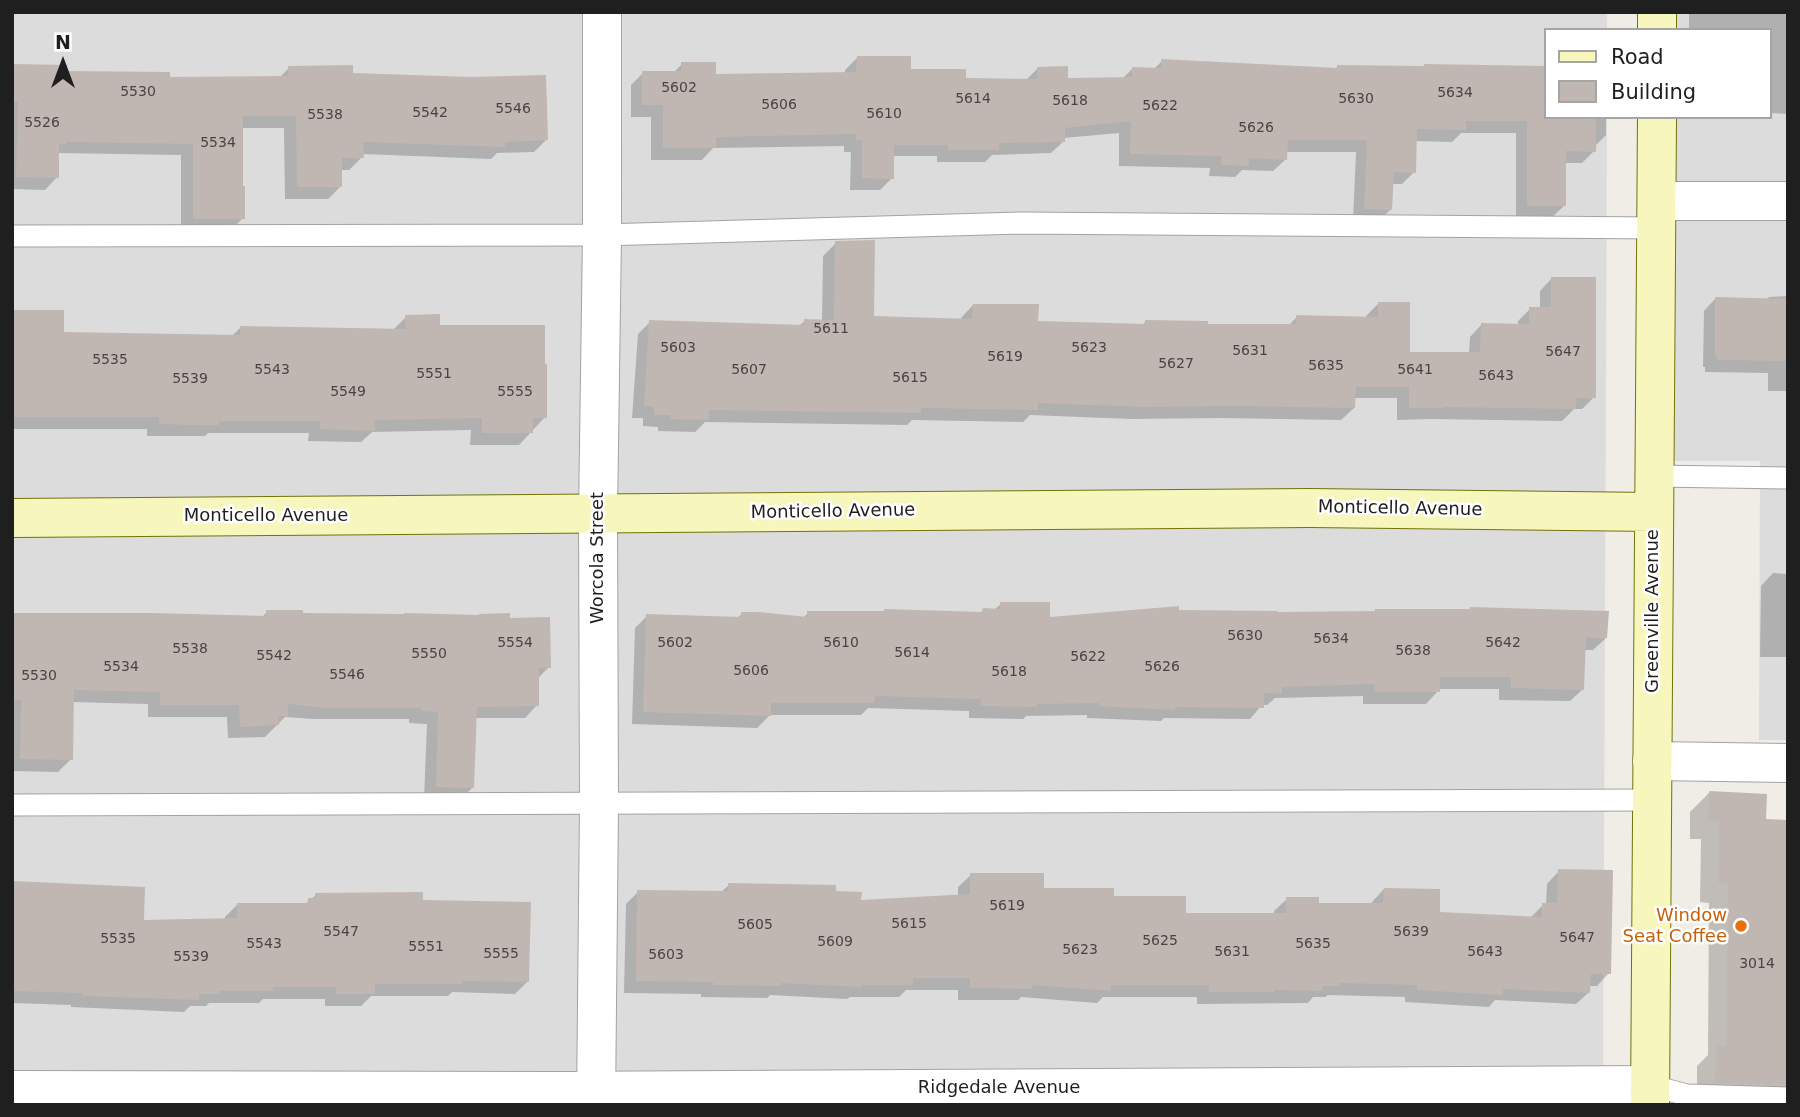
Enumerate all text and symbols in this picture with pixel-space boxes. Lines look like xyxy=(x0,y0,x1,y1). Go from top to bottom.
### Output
north arrow xyxy=(28,28,98,98)
legend xyxy=(1545,28,1772,119)
text: N xyxy=(55,31,71,53)
text: Road xyxy=(1611,45,1664,69)
house number: 5602 xyxy=(661,80,697,96)
text: Building xyxy=(1611,80,1696,104)
house number: 5530 xyxy=(120,84,156,100)
house number: 5634 xyxy=(1437,85,1473,101)
house number: 5614 xyxy=(955,91,991,107)
house number: 5630 xyxy=(1338,91,1374,107)
house number: 5618 xyxy=(1052,93,1088,109)
house number: 5606 xyxy=(761,97,797,113)
house number: 5622 xyxy=(1142,98,1178,114)
house number: 5546 xyxy=(495,101,531,117)
house number: 5542 xyxy=(412,105,448,121)
house number: 5610 xyxy=(866,106,902,122)
house number: 5538 xyxy=(307,107,343,123)
house number: 5526 xyxy=(24,115,60,131)
house number: 5626 xyxy=(1238,120,1274,136)
house number: 5534 xyxy=(200,135,236,151)
house number: 5611 xyxy=(813,321,849,337)
house number: 5603 xyxy=(660,340,696,356)
house number: 5623 xyxy=(1071,340,1107,356)
house number: 5631 xyxy=(1232,343,1268,359)
house number: 5647 xyxy=(1545,344,1581,360)
house number: 5619 xyxy=(987,349,1023,365)
house number: 5535 xyxy=(92,352,128,368)
house number: 5627 xyxy=(1158,356,1194,372)
house number: 5635 xyxy=(1308,358,1344,374)
house number: 5543 xyxy=(254,362,290,378)
house number: 5607 xyxy=(731,362,767,378)
house number: 5641 xyxy=(1397,362,1433,378)
house number: 5551 xyxy=(416,366,452,382)
house number: 5643 xyxy=(1478,368,1514,384)
house number: 5615 xyxy=(892,370,928,386)
house number: 5539 xyxy=(172,371,208,387)
house number: 5549 xyxy=(330,384,366,400)
house number: 5555 xyxy=(497,384,533,400)
street label: Worcola Street xyxy=(587,492,609,624)
street label: Monticello Avenue xyxy=(1318,497,1482,521)
street label: Monticello Avenue xyxy=(751,500,915,524)
street label: Monticello Avenue xyxy=(184,505,348,527)
street label: Greenville Avenue xyxy=(1642,529,1664,693)
house number: 5630 xyxy=(1227,628,1263,644)
house number: 5634 xyxy=(1313,631,1349,647)
house number: 5554 xyxy=(497,635,533,651)
house number: 5602 xyxy=(657,635,693,651)
house number: 5610 xyxy=(823,635,859,651)
house number: 5642 xyxy=(1485,635,1521,651)
house number: 5538 xyxy=(172,641,208,657)
house number: 5638 xyxy=(1395,643,1431,659)
house number: 5614 xyxy=(894,645,930,661)
house number: 5550 xyxy=(411,646,447,662)
house number: 5542 xyxy=(256,648,292,664)
house number: 5622 xyxy=(1070,649,1106,665)
house number: 5534 xyxy=(103,659,139,675)
house number: 5626 xyxy=(1144,659,1180,675)
house number: 5606 xyxy=(733,663,769,679)
house number: 5618 xyxy=(991,664,1027,680)
house number: 5546 xyxy=(329,667,365,683)
house number: 5530 xyxy=(21,668,57,684)
house number: 5619 xyxy=(989,898,1025,914)
place label: Window Seat Coffee xyxy=(1623,905,1727,948)
house number: 5615 xyxy=(891,916,927,932)
house number: 5605 xyxy=(737,917,773,933)
marker: Window Seat Coffee xyxy=(1733,918,1749,934)
house number: 5547 xyxy=(323,924,359,940)
house number: 5639 xyxy=(1393,924,1429,940)
house number: 5647 xyxy=(1559,930,1595,946)
house number: 5535 xyxy=(100,931,136,947)
house number: 5625 xyxy=(1142,933,1178,949)
house number: 5609 xyxy=(817,934,853,950)
house number: 5543 xyxy=(246,936,282,952)
house number: 5635 xyxy=(1295,936,1331,952)
house number: 5551 xyxy=(408,939,444,955)
house number: 5623 xyxy=(1062,942,1098,958)
house number: 5631 xyxy=(1214,944,1250,960)
house number: 5643 xyxy=(1467,944,1503,960)
house number: 5555 xyxy=(483,946,519,962)
house number: 5603 xyxy=(648,947,684,963)
house number: 5539 xyxy=(173,949,209,965)
house number: 3014 xyxy=(1739,956,1775,972)
street label: Ridgedale Avenue xyxy=(918,1077,1080,1099)

